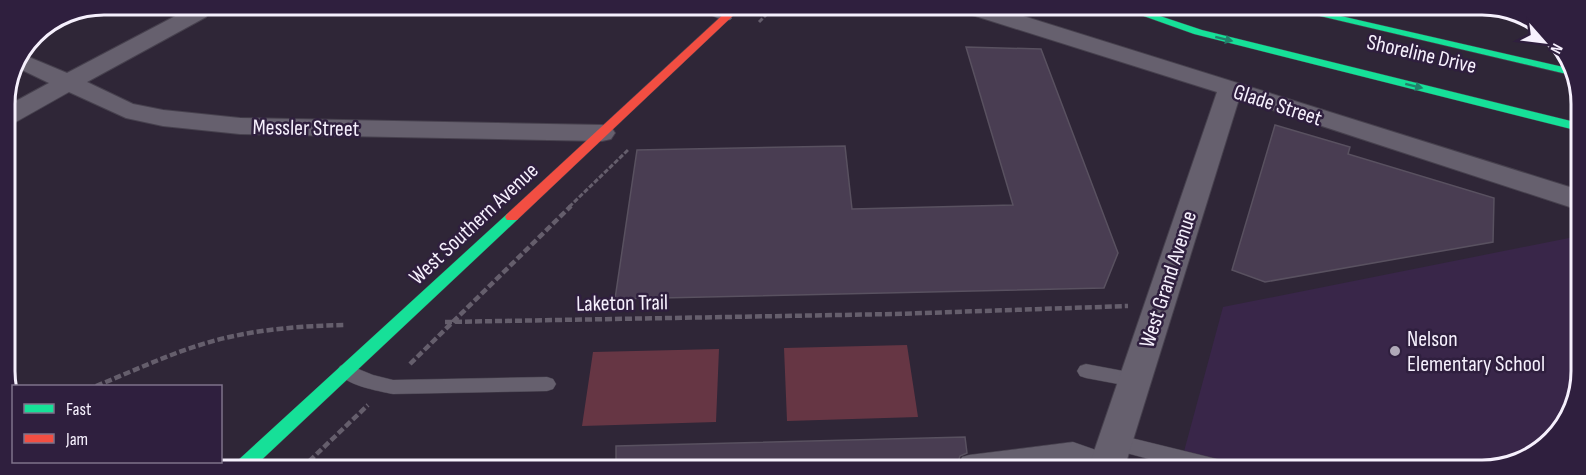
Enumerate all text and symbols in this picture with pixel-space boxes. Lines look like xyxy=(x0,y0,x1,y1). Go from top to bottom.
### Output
north arrow xyxy=(1514,12,1574,72)
street label: Shoreline Drive xyxy=(1364,29,1479,80)
one-way arrow xyxy=(1215,34,1234,44)
text: N xyxy=(1546,40,1566,57)
street label: Glade Street xyxy=(1230,78,1325,132)
one-way arrow xyxy=(1405,81,1423,91)
street label: Messler Street xyxy=(252,114,360,143)
street label: West Southern Avenue xyxy=(404,157,544,291)
street label: West Grand Avenue xyxy=(1134,208,1203,351)
street label: Laketon Trail xyxy=(576,289,668,318)
place label: Nelson Elementary School xyxy=(1407,326,1545,378)
marker: Nelson Elementary School xyxy=(1388,344,1402,358)
legend xyxy=(12,385,222,463)
text: Fast xyxy=(66,399,92,420)
text: Jam xyxy=(65,429,88,450)

